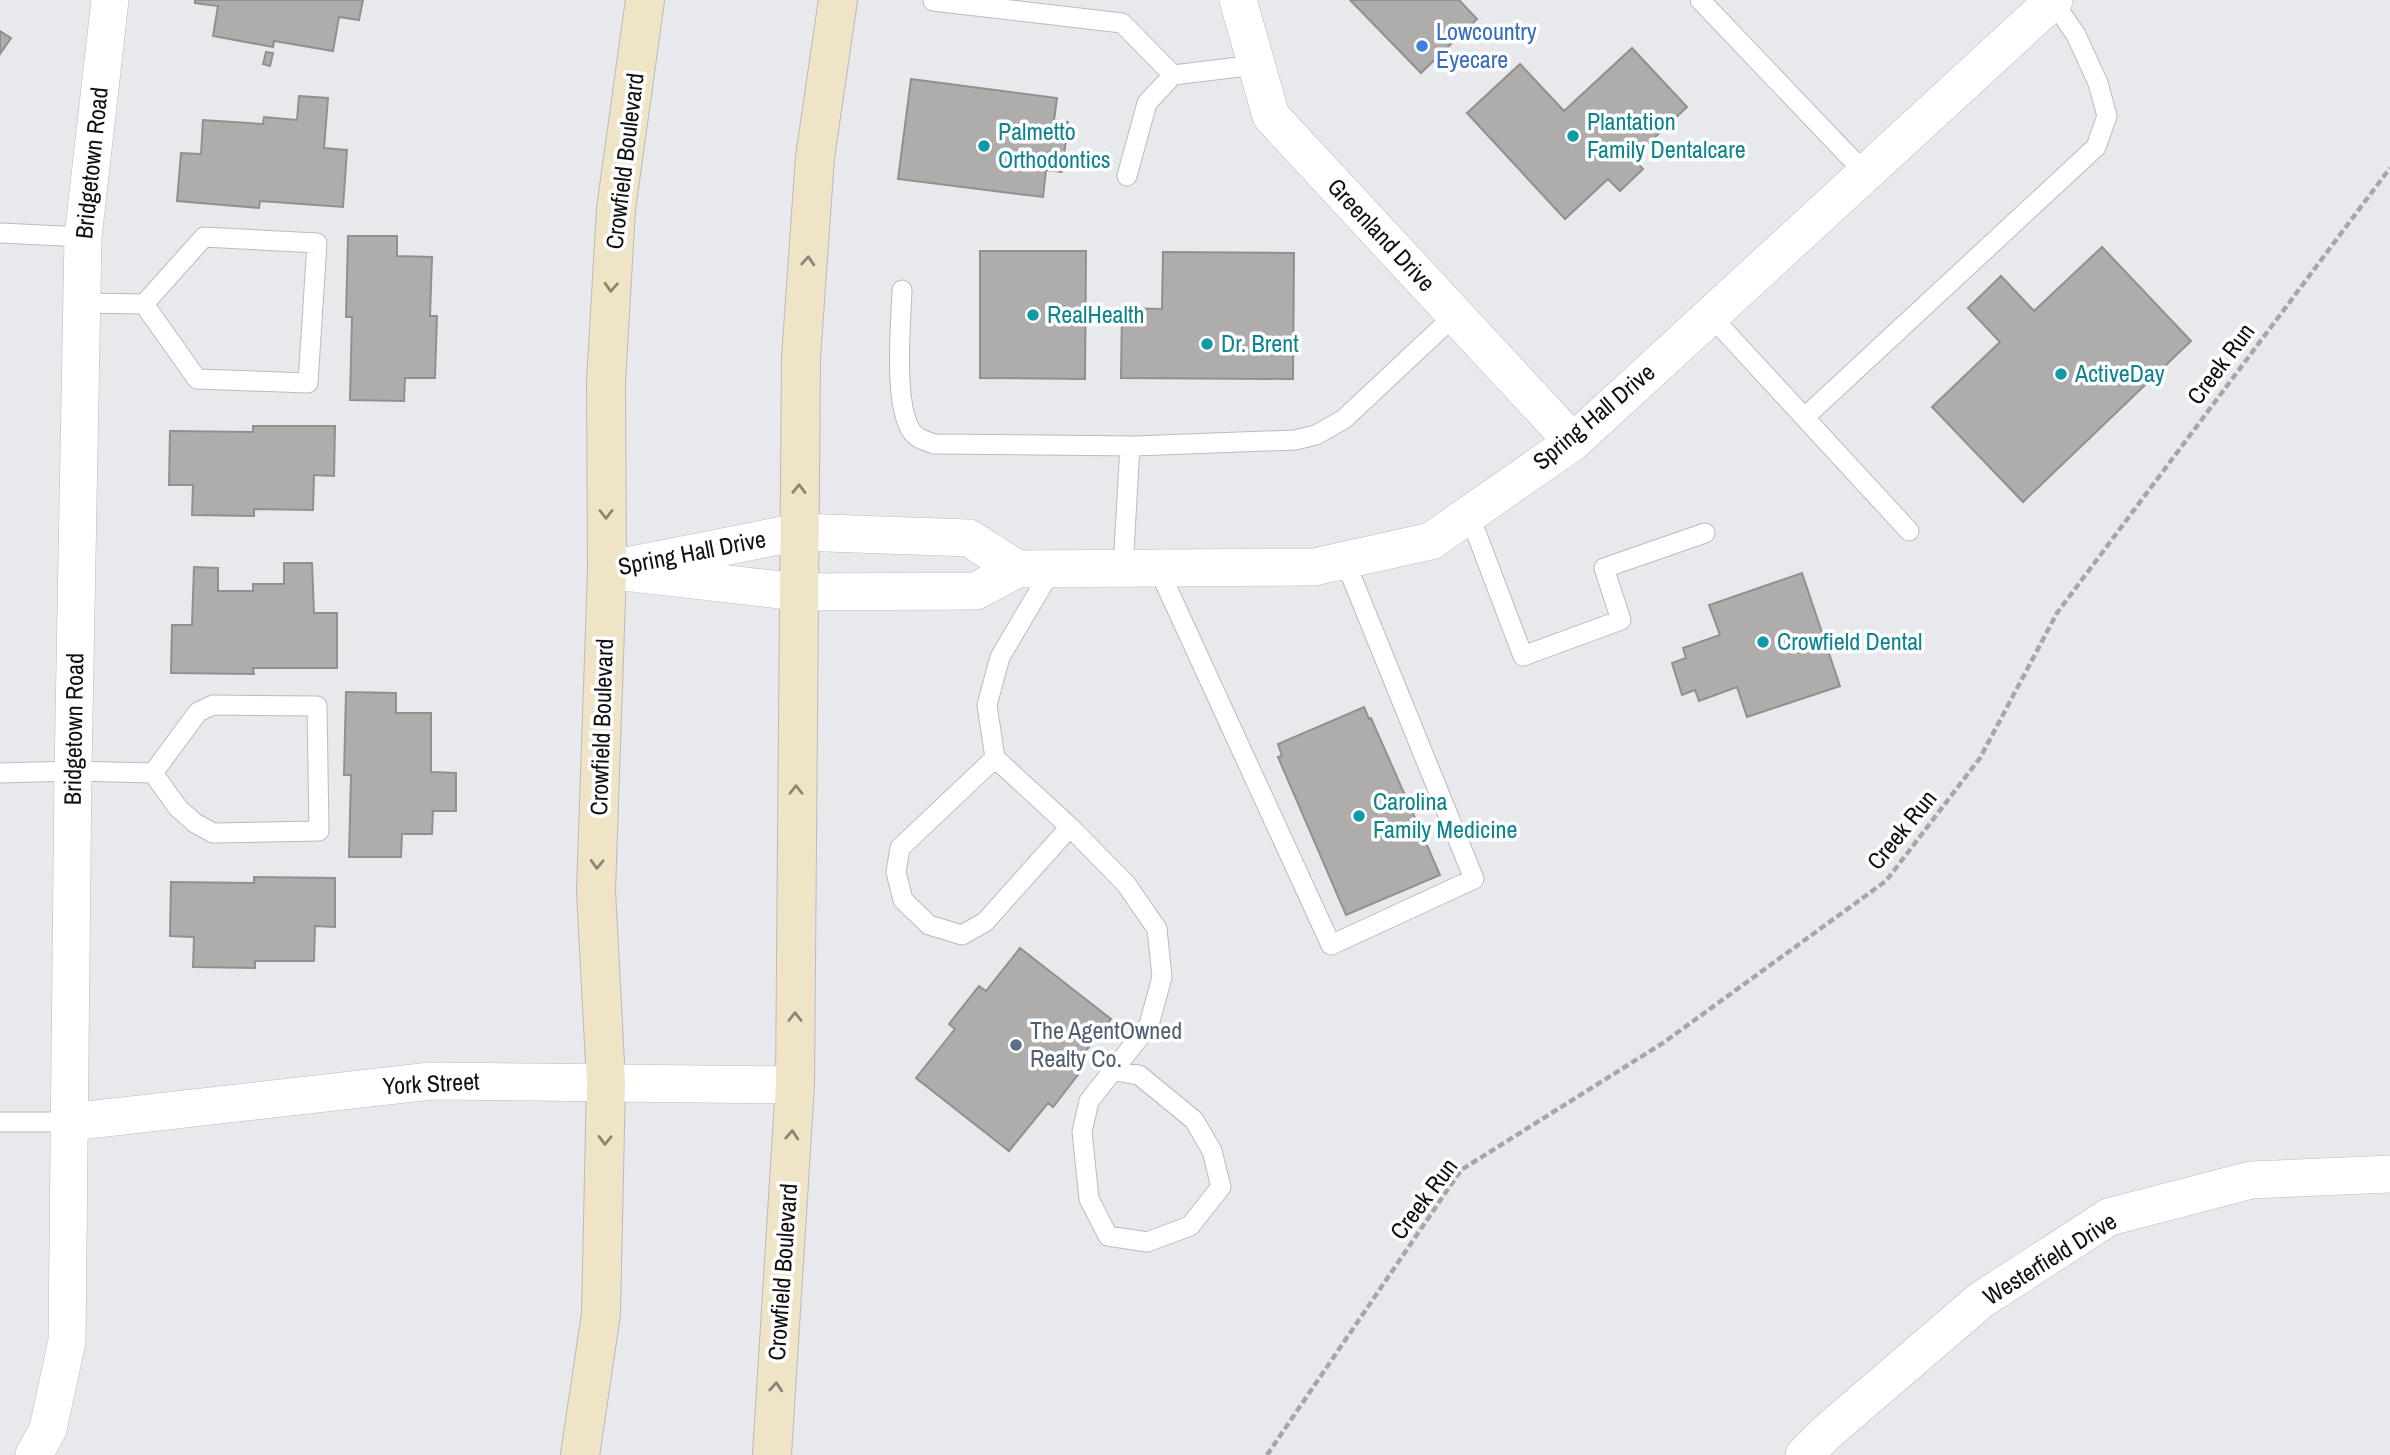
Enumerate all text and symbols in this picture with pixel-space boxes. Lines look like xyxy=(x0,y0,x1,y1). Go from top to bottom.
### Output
place label: Lowcountry Eyecare xyxy=(1436,15,1537,75)
marker: Lowcountry Eyecare xyxy=(1414,38,1430,54)
street label: Crowfield Boulevard xyxy=(597,71,651,251)
street label: Bridgetown Road xyxy=(67,86,115,240)
place label: Plantation Family Dentalcare xyxy=(1587,105,1746,165)
place label: Palmetto Orthodontics xyxy=(998,115,1111,175)
marker: Plantation Family Dentalcare xyxy=(1565,128,1581,144)
marker: Palmetto Orthodontics xyxy=(976,138,992,154)
street label: Greenland Drive xyxy=(1321,171,1443,298)
one-way arrow xyxy=(800,256,815,267)
one-way arrow xyxy=(604,281,619,292)
place label: RealHealth xyxy=(1047,298,1144,330)
marker: RealHealth xyxy=(1025,307,1041,323)
street label: Creek Run xyxy=(2179,316,2261,411)
place label: Dr. Brent xyxy=(1221,327,1299,359)
marker: Dr. Brent xyxy=(1199,336,1215,352)
street label: Spring Hall Drive xyxy=(1526,356,1661,477)
place label: ActiveDay xyxy=(2074,357,2165,389)
marker: ActiveDay xyxy=(2053,366,2069,382)
one-way arrow xyxy=(791,483,807,493)
one-way arrow xyxy=(598,509,614,520)
street label: Spring Hall Drive xyxy=(615,522,768,582)
place label: Crowfield Dental xyxy=(1777,625,1922,657)
marker: Crowfield Dental xyxy=(1755,634,1771,650)
street label: Crowfield Boulevard xyxy=(582,638,620,816)
street label: Bridgetown Road xyxy=(56,653,90,805)
street label: Creek Run xyxy=(1859,783,1943,876)
one-way arrow xyxy=(788,784,804,794)
place label: Carolina Family Medicine xyxy=(1373,785,1518,845)
marker: Carolina Family Medicine xyxy=(1351,808,1367,824)
one-way arrow xyxy=(590,859,605,870)
one-way arrow xyxy=(787,1011,803,1022)
place label: The AgentOwned Realty Co. xyxy=(1030,1014,1182,1074)
marker: The AgentOwned Realty Co. xyxy=(1008,1037,1024,1053)
street label: York Street xyxy=(382,1064,481,1102)
one-way arrow xyxy=(784,1130,799,1141)
one-way arrow xyxy=(597,1135,612,1146)
street label: Creek Run xyxy=(1382,1151,1464,1246)
street label: Crowfield Boulevard xyxy=(760,1182,804,1361)
street label: Westerfield Drive xyxy=(1977,1204,2122,1312)
one-way arrow xyxy=(768,1381,783,1392)

